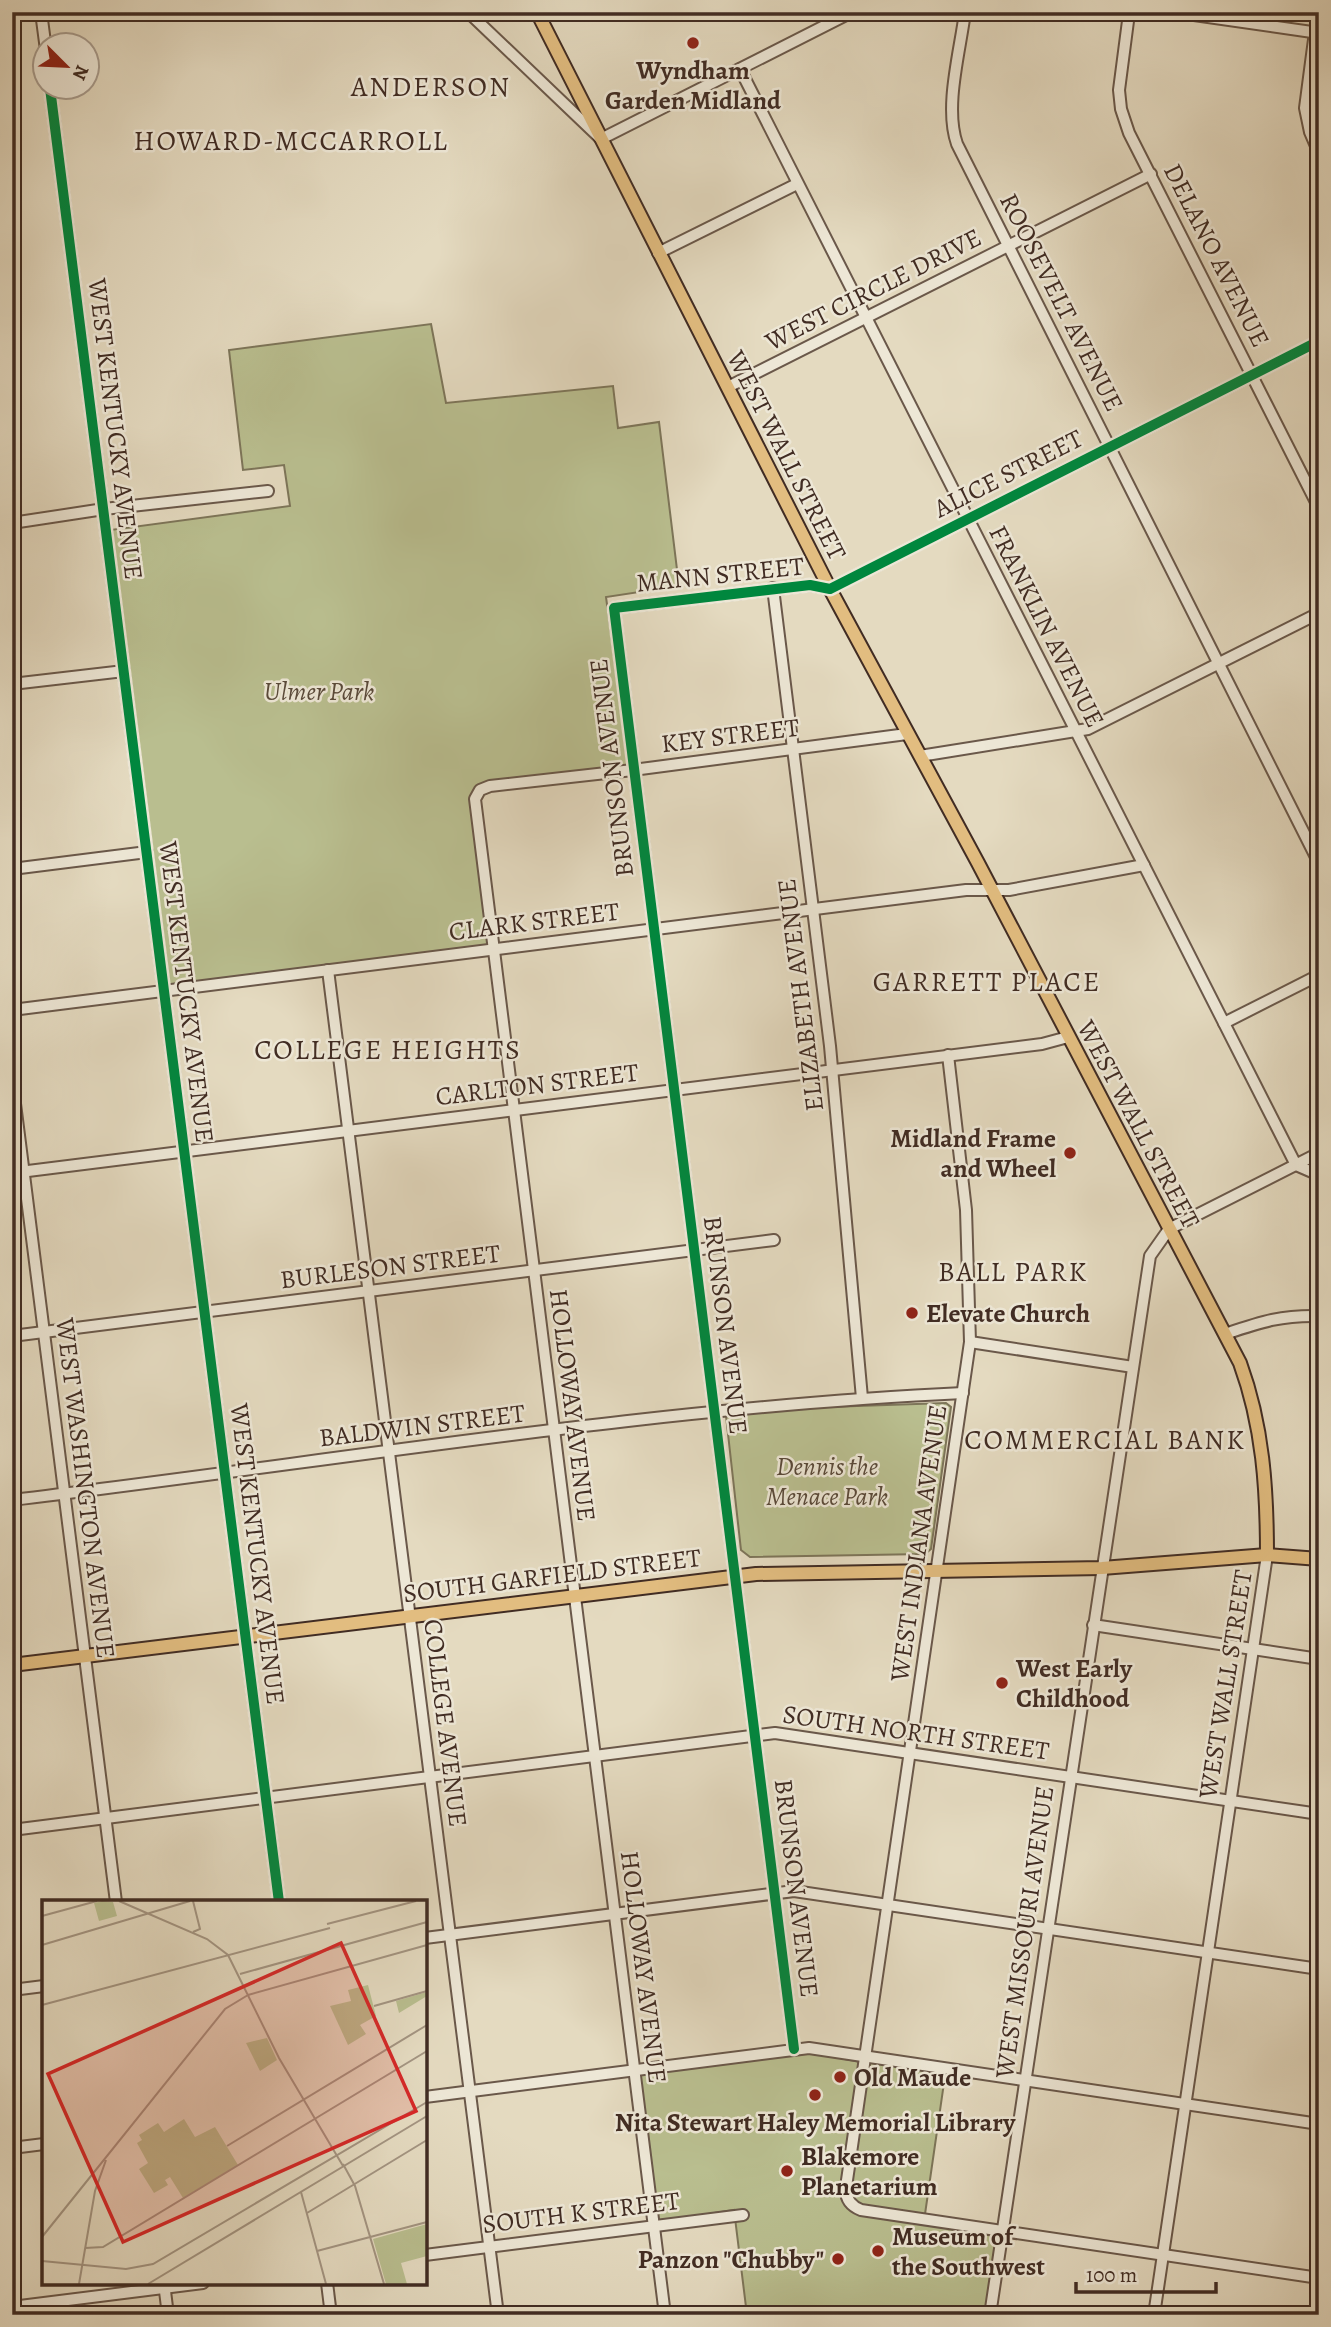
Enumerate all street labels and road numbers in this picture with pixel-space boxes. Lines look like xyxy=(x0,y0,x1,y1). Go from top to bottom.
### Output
street label: DELANO AVENUE xyxy=(1155,157,1278,353)
street label: ROOSEVELT AVENUE xyxy=(991,187,1132,417)
street label: WEST CIRCLE DRIVE xyxy=(758,220,987,360)
street label: WEST KENTUCKY AVENUE xyxy=(80,275,151,582)
street label: WEST WALL STREET xyxy=(718,344,855,566)
street label: ALICE STREET xyxy=(927,421,1089,526)
street label: FRANKLIN AVENUE xyxy=(980,519,1113,733)
street label: MANN STREET xyxy=(634,548,806,601)
street label: BRUNSON AVENUE xyxy=(581,657,642,879)
street label: KEY STREET xyxy=(659,710,801,761)
street label: WEST KENTUCKY AVENUE xyxy=(151,838,222,1145)
street label: ELIZABETH AVENUE xyxy=(769,877,832,1113)
street label: CLARK STREET xyxy=(447,894,621,949)
street label: WEST WALL STREET xyxy=(1068,1013,1208,1234)
street label: CARLTON STREET xyxy=(434,1055,640,1114)
street label: BRUNSON AVENUE xyxy=(695,1214,756,1436)
street label: BURLESON STREET xyxy=(278,1236,502,1297)
street label: HOLLOWAY AVENUE xyxy=(541,1287,604,1523)
street label: WEST WASHINGTON AVENUE xyxy=(47,1315,124,1660)
street label: BALDWIN STREET xyxy=(317,1396,527,1455)
street label: WEST KENTUCKY AVENUE xyxy=(222,1400,293,1707)
street label: WEST INDIANA AVENUE xyxy=(882,1402,955,1685)
street label: SOUTH GARFIELD STREET xyxy=(401,1540,703,1611)
street label: WEST WALL STREET xyxy=(1190,1567,1261,1802)
street label: COLLEGE AVENUE xyxy=(415,1617,476,1829)
street label: SOUTH NORTH STREET xyxy=(780,1696,1051,1769)
street label: BRUNSON AVENUE xyxy=(766,1777,827,1999)
street label: WEST MISSOURI AVENUE xyxy=(987,1784,1062,2082)
street label: HOLLOWAY AVENUE xyxy=(612,1849,675,2085)
street label: SOUTH K STREET xyxy=(480,2183,682,2242)

